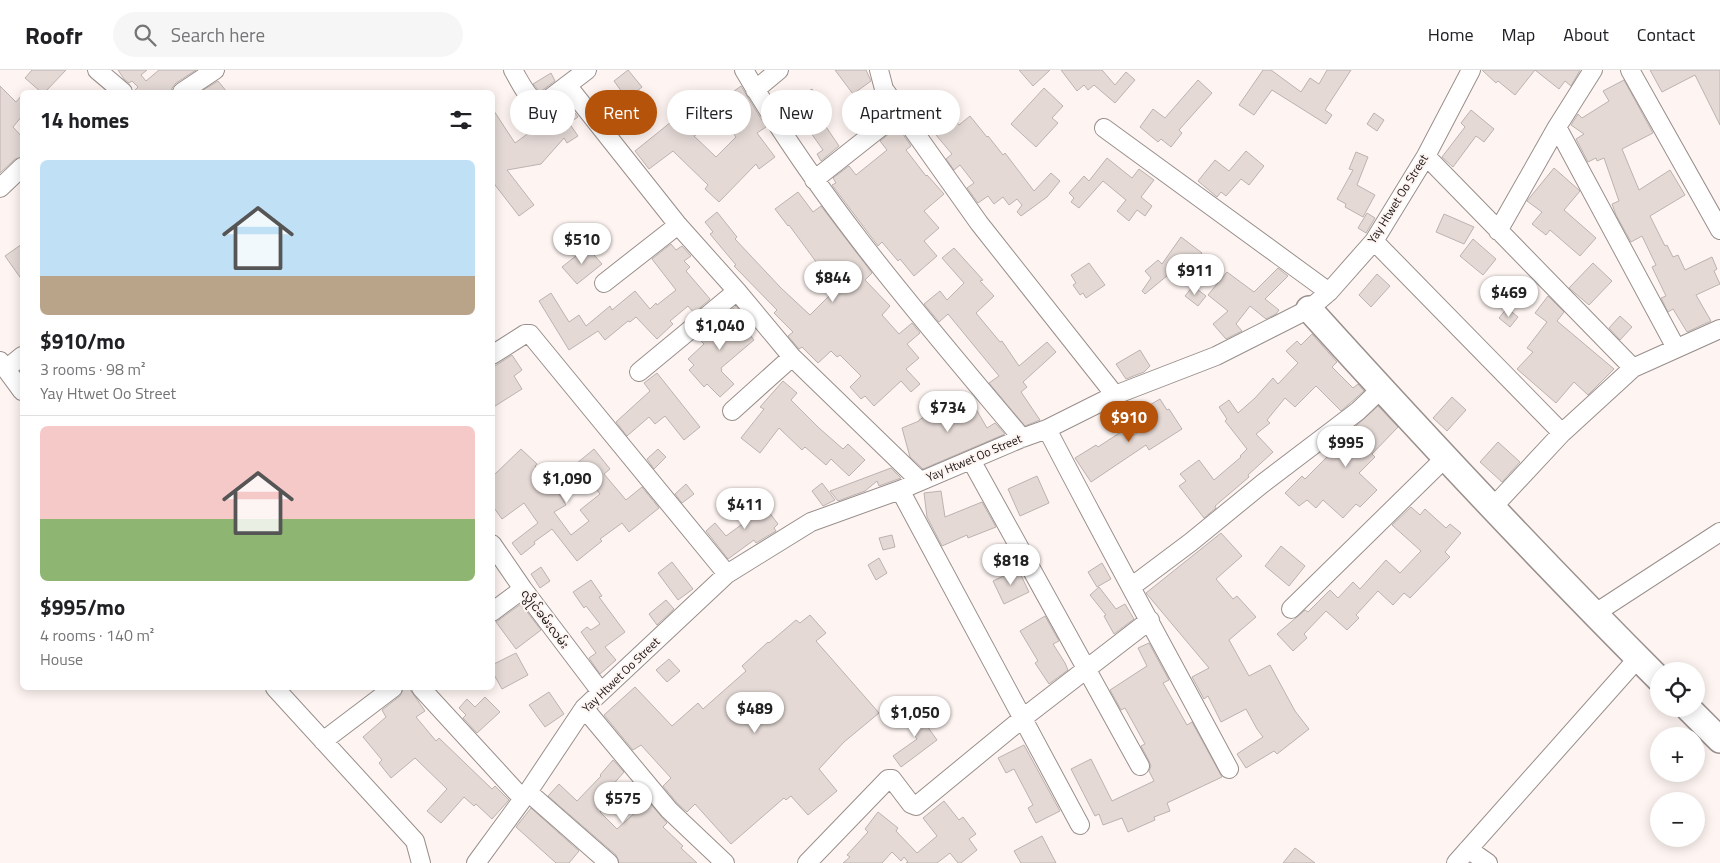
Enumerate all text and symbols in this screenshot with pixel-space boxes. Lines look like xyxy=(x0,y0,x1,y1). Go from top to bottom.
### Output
search box xyxy=(113,12,463,57)
text: Roofr xyxy=(25,17,83,53)
text: Search here xyxy=(171,20,265,49)
icon: search xyxy=(131,21,159,49)
text: Home xyxy=(1428,21,1474,48)
text: Map xyxy=(1502,21,1535,48)
text: About xyxy=(1563,21,1609,48)
text: Contact xyxy=(1637,21,1695,48)
chip: Buy xyxy=(510,90,575,135)
chip: Rent xyxy=(585,90,657,135)
chip: Filters xyxy=(667,90,751,135)
chip: New xyxy=(761,90,832,135)
chip: Apartment xyxy=(842,90,960,135)
text: 14 homes xyxy=(40,104,129,136)
icon: filters xyxy=(447,106,475,134)
street label: Yay Htwet Oo Street xyxy=(1362,150,1433,247)
icon: home xyxy=(213,193,303,283)
pin: $510 xyxy=(552,222,612,265)
text: $510 xyxy=(564,227,600,251)
pin: $911 xyxy=(1165,254,1225,296)
text: $911 xyxy=(1177,258,1213,282)
pin: $844 xyxy=(803,260,863,303)
text: $844 xyxy=(815,265,851,289)
pin: $469 xyxy=(1479,276,1539,318)
text: $469 xyxy=(1491,280,1527,304)
pin: $1,040 xyxy=(679,308,761,351)
text: $1,040 xyxy=(695,313,745,337)
text: $910/mo xyxy=(40,325,125,357)
text: 3 rooms · 98 m² xyxy=(40,357,145,381)
text: Yay Htwet Oo Street xyxy=(40,381,176,405)
pin: $734 xyxy=(918,390,978,433)
text: $734 xyxy=(930,395,966,419)
pin: $910 xyxy=(1099,400,1159,443)
text: $910 xyxy=(1111,405,1147,429)
pin: $995 xyxy=(1316,426,1376,468)
street label: Yay Htwet Oo Street xyxy=(923,429,1025,486)
text: $995 xyxy=(1328,430,1364,454)
icon: home xyxy=(213,458,303,548)
pin: $1,090 xyxy=(526,462,608,504)
text: $1,090 xyxy=(542,466,592,490)
pin: $411 xyxy=(715,488,775,530)
text: $411 xyxy=(727,492,763,516)
pin: $818 xyxy=(981,544,1041,586)
text: $818 xyxy=(993,548,1029,572)
street label: လွိုင်ခမ်းလမ်း xyxy=(516,585,574,653)
text: $995/mo xyxy=(40,591,125,623)
text: 4 rooms · 140 m² xyxy=(40,623,154,647)
street label: Yay Htwet Oo Street xyxy=(577,632,665,717)
text: House xyxy=(40,647,83,671)
map controls xyxy=(1650,662,1705,847)
button: locate xyxy=(1650,662,1705,717)
pin: $489 xyxy=(725,692,785,734)
text: $489 xyxy=(737,696,773,720)
pin: $1,050 xyxy=(874,696,956,738)
text: $1,050 xyxy=(890,700,940,724)
button: + xyxy=(1650,727,1705,782)
pin: $575 xyxy=(593,782,653,824)
text: $575 xyxy=(605,786,641,810)
button: − xyxy=(1650,792,1705,847)

